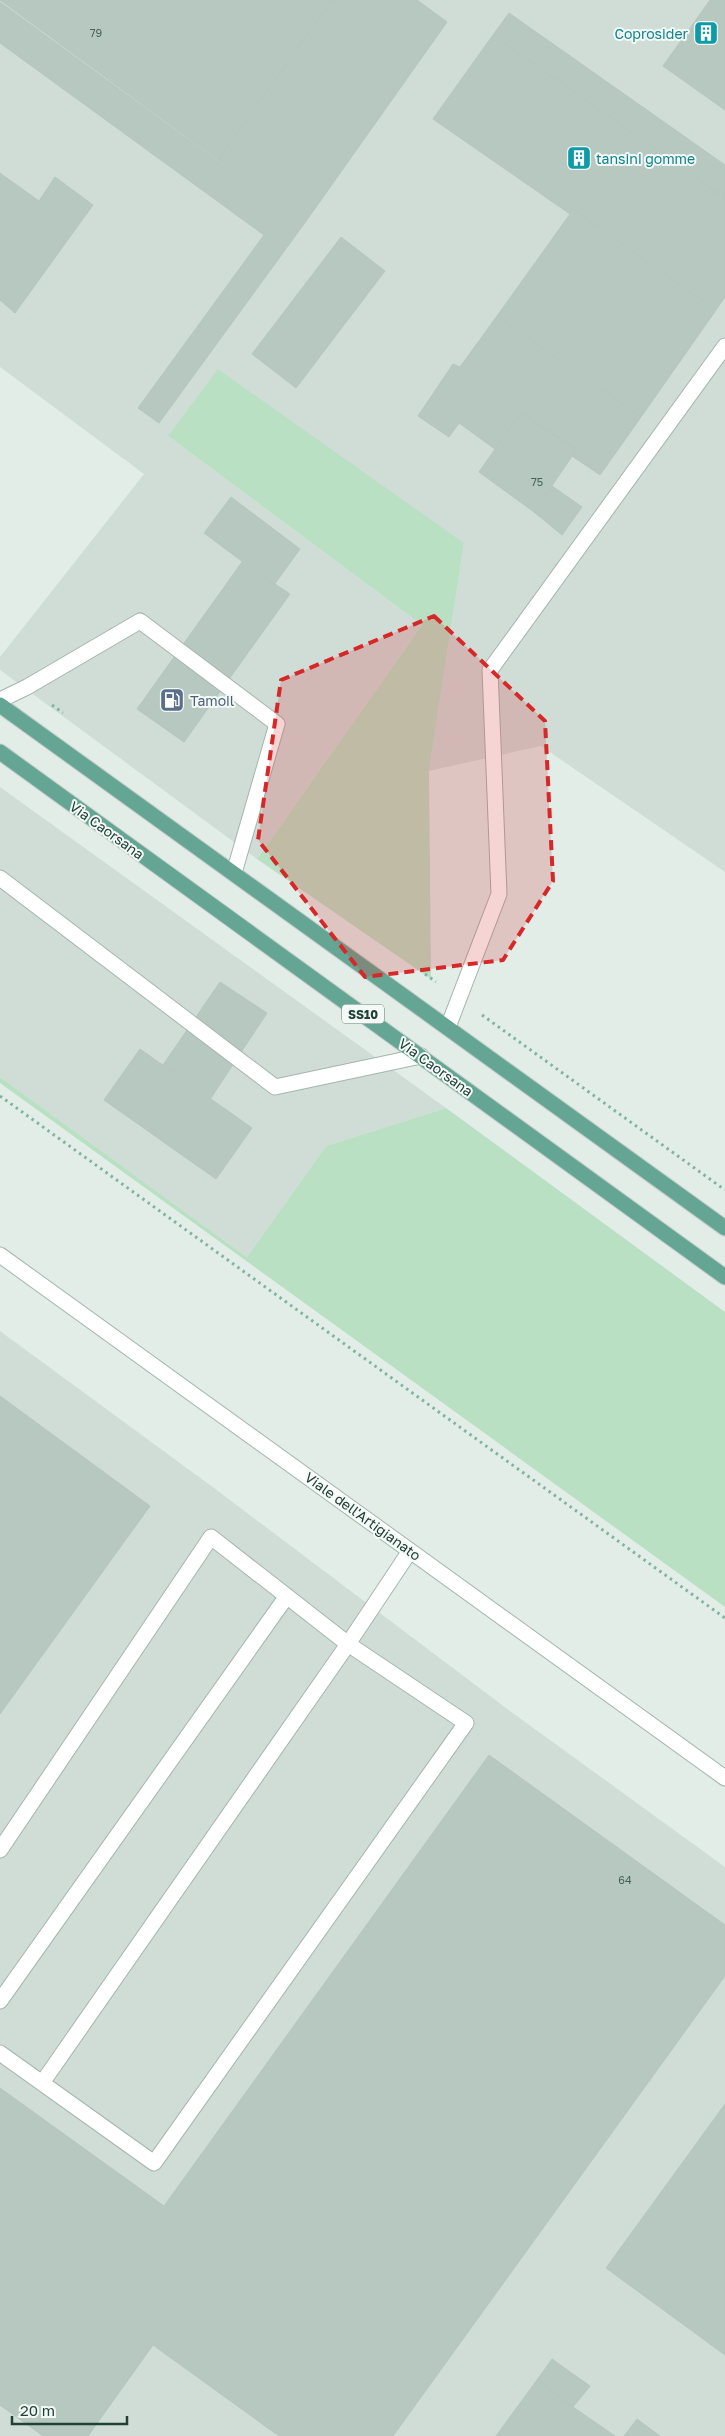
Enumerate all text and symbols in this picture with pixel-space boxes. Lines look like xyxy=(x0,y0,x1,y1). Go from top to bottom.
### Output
building icon: Coprosider xyxy=(693,20,719,46)
place label: Coprosider xyxy=(614,25,689,42)
house number: 79 xyxy=(90,26,102,39)
building icon: tansini gomme xyxy=(566,145,592,171)
place label: tansini gomme xyxy=(596,150,695,167)
house number: 75 xyxy=(531,475,543,488)
fuel station icon: Tamoil xyxy=(159,687,185,713)
place label: Tamoil xyxy=(190,692,234,709)
street label: Via Caorsana xyxy=(67,797,147,863)
road number: SS10 xyxy=(342,1004,384,1024)
street label: Via Caorsana xyxy=(396,1034,476,1100)
street label: Viale dell'Artigianato xyxy=(302,1468,424,1564)
house number: 64 xyxy=(618,1873,632,1886)
scale bar xyxy=(12,2394,128,2426)
text: 20 m xyxy=(20,2401,55,2419)

